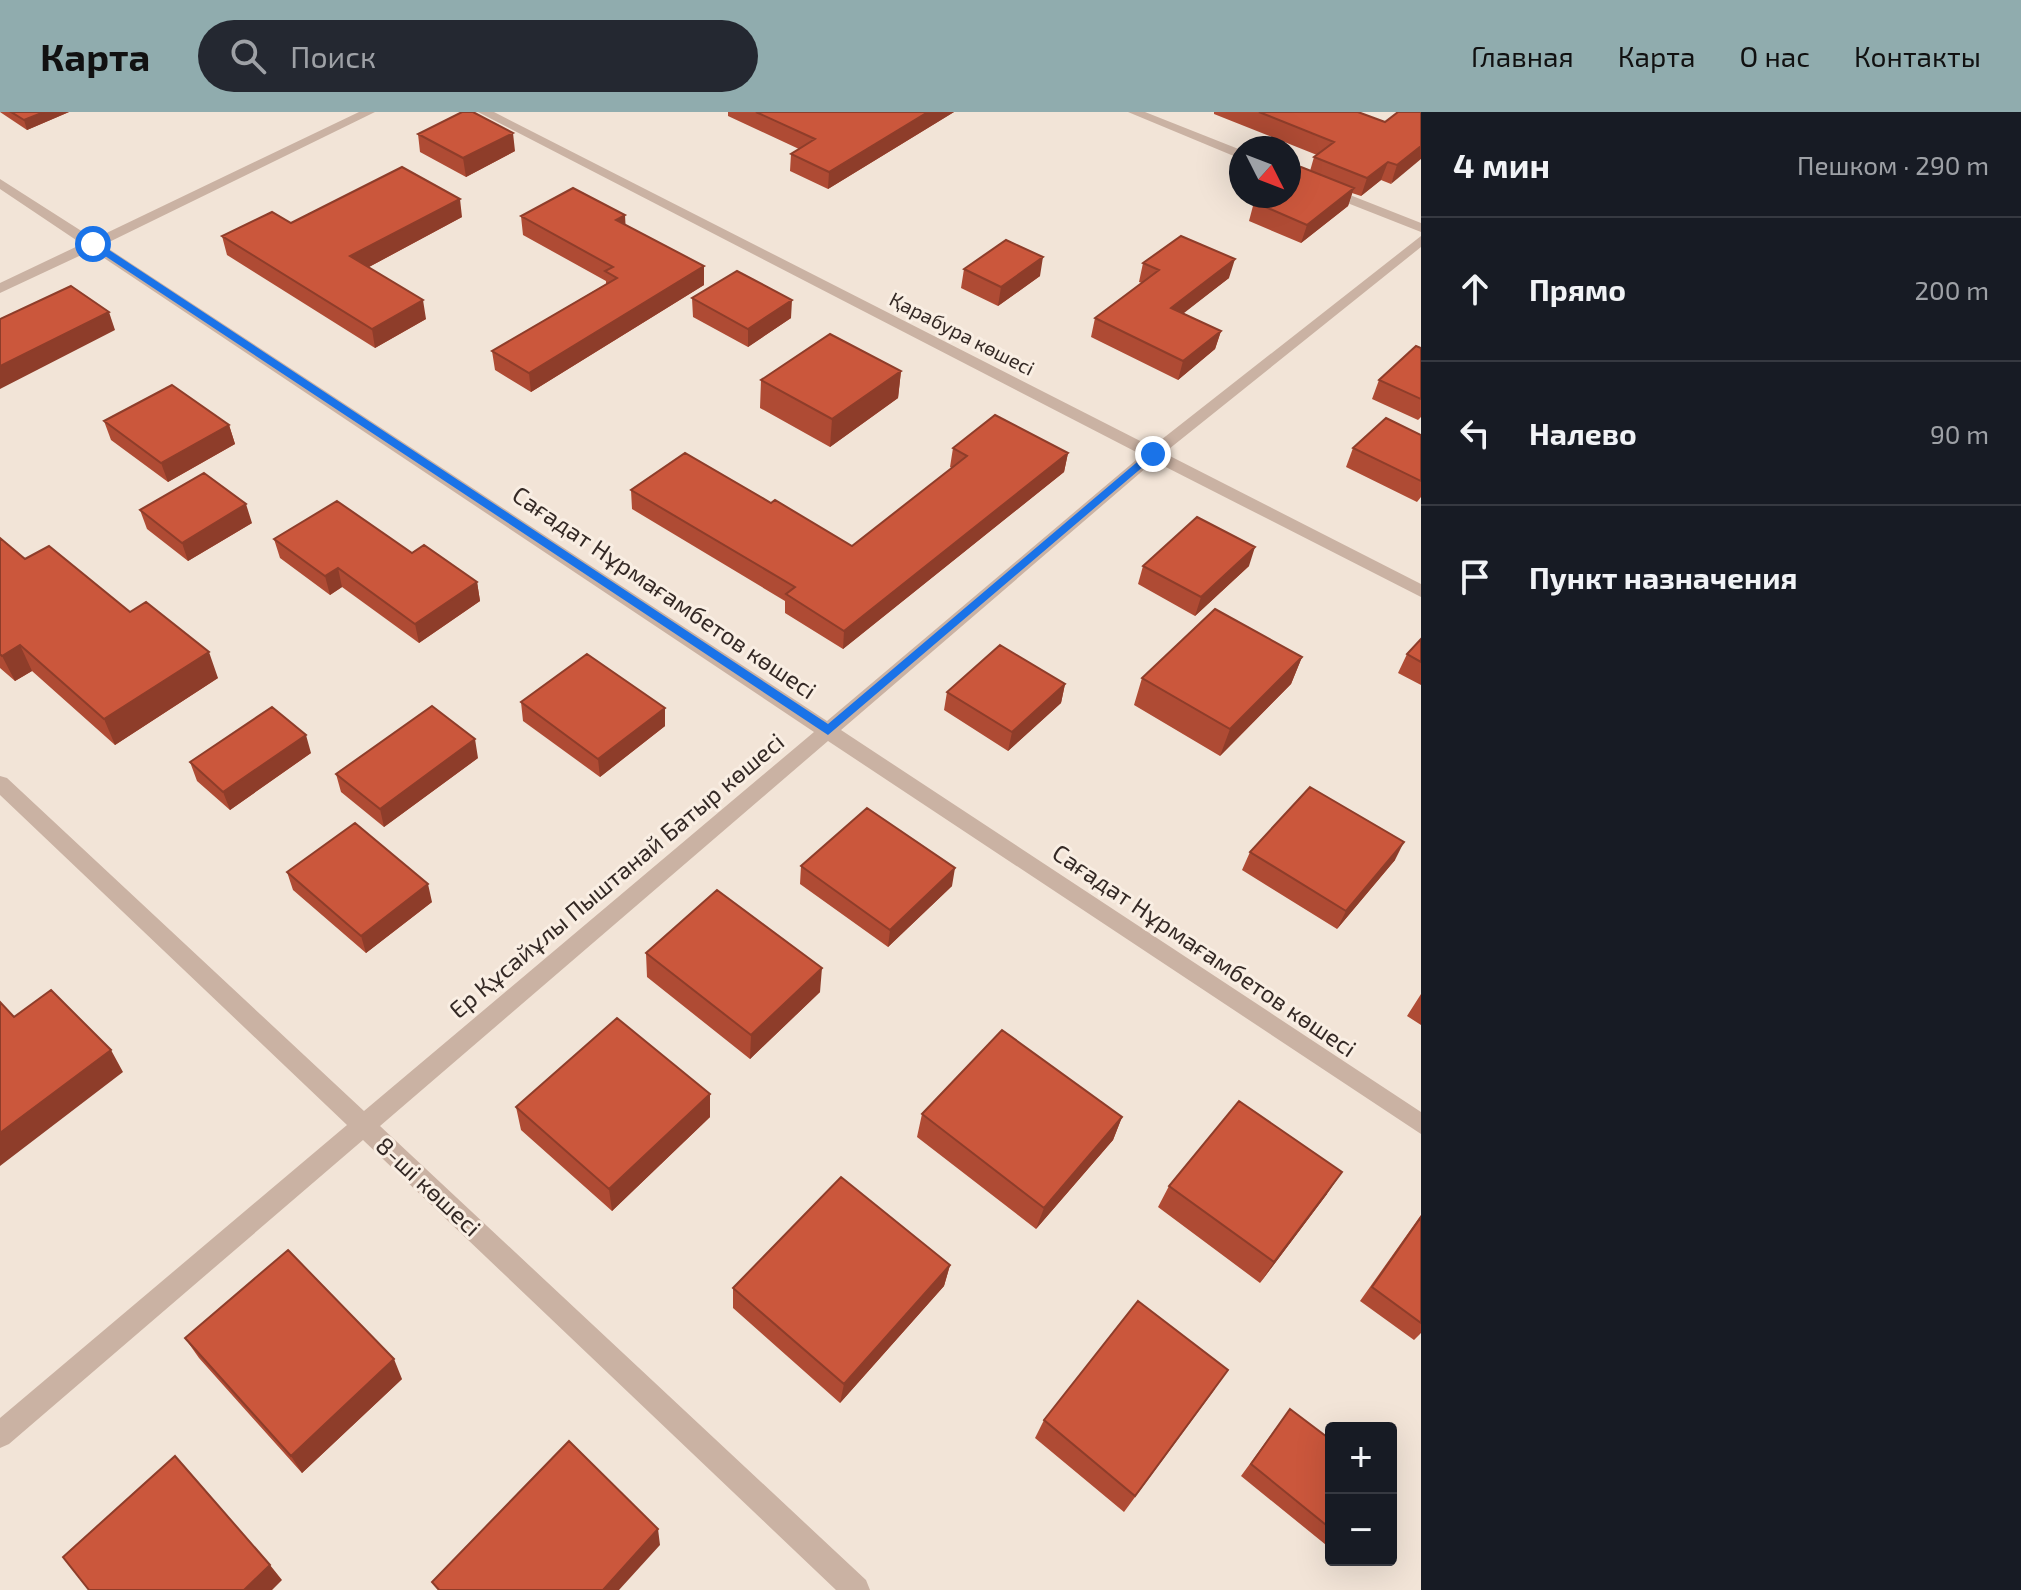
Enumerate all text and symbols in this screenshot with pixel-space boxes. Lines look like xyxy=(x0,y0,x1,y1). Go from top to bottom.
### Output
search box xyxy=(198,20,758,92)
text: Карта xyxy=(40,33,150,79)
icon: search xyxy=(226,34,270,78)
text: Поиск xyxy=(290,38,376,74)
text: Главная xyxy=(1471,39,1574,73)
text: Карта xyxy=(1618,39,1696,73)
text: О нас xyxy=(1740,39,1810,73)
text: Контакты xyxy=(1854,39,1981,73)
north arrow xyxy=(1229,136,1301,208)
text: 4 мин xyxy=(1453,144,1550,185)
text: Пешком · 290 m xyxy=(1797,149,1989,180)
route start xyxy=(75,226,111,262)
icon: ahead xyxy=(1453,267,1497,311)
text: Прямо xyxy=(1529,271,1626,307)
text: 200 m xyxy=(1914,274,1989,305)
street label: Қарабура көшесі xyxy=(886,286,1039,381)
icon: left xyxy=(1453,411,1497,455)
text: Налево xyxy=(1529,415,1637,451)
text: 90 m xyxy=(1930,418,1989,449)
route end xyxy=(1135,436,1171,472)
street label: Сағадат Нұрмағамбетов көшесі xyxy=(508,479,822,704)
icon: arrive xyxy=(1453,555,1497,599)
text: Пункт назначения xyxy=(1529,559,1797,595)
street label: Ер Құсайұлы Пыштанай Батыр көшесі xyxy=(443,726,789,1024)
street label: Сағадат Нұрмағамбетов көшесі xyxy=(1048,837,1362,1062)
street label: 8-шi көшесi xyxy=(371,1130,487,1242)
map controls xyxy=(1325,1422,1397,1566)
button: + xyxy=(1325,1422,1397,1494)
button: − xyxy=(1325,1494,1397,1566)

